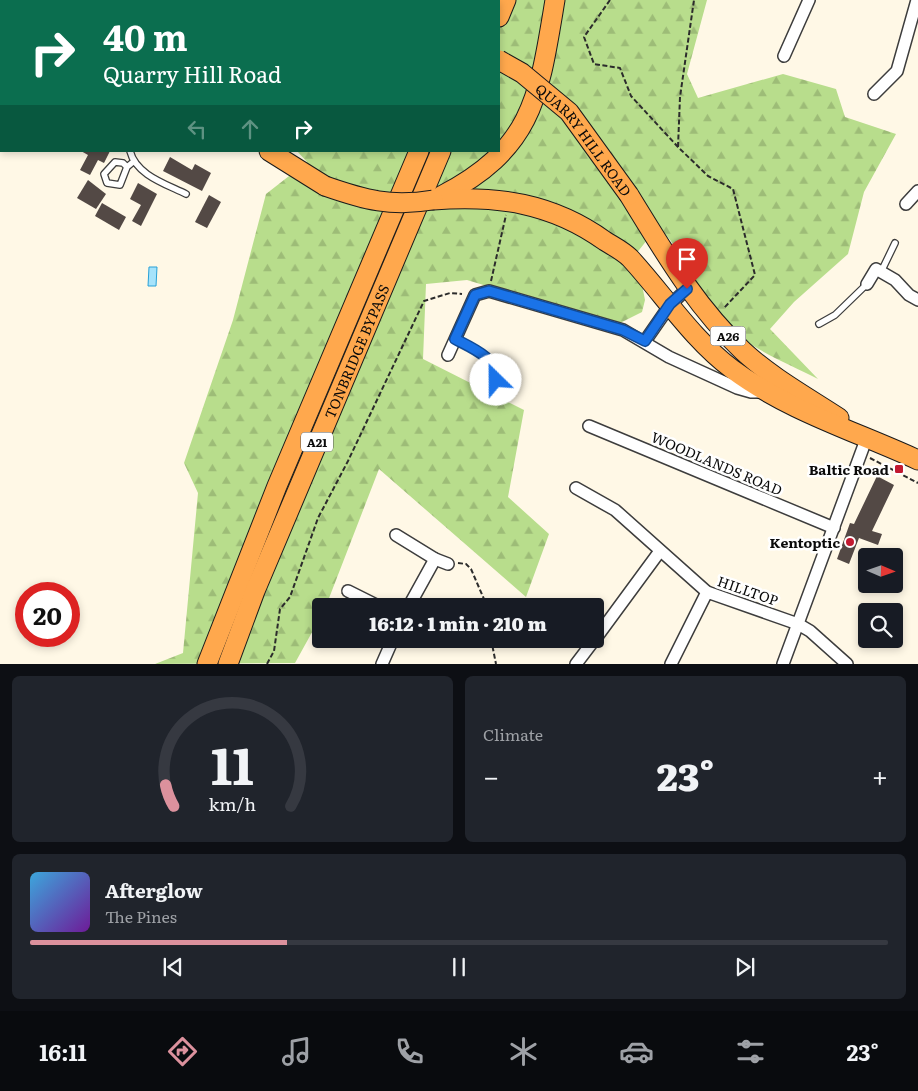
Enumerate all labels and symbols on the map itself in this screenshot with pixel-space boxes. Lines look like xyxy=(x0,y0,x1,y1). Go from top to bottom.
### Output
street label: QUARRY HILL ROAD xyxy=(532,78,637,200)
pin xyxy=(666,238,708,289)
street label: TONBRIDGE BYPASS xyxy=(319,281,394,422)
road number: A26 xyxy=(710,326,746,346)
position arrow xyxy=(469,353,521,405)
street label: WOODLANDS ROAD xyxy=(648,426,786,500)
road number: A21 xyxy=(301,432,333,452)
place label: Baltic Road xyxy=(809,459,889,479)
marker: Baltic Road xyxy=(893,463,905,475)
place label: Kentoptic xyxy=(770,532,840,552)
marker: Kentoptic xyxy=(844,536,856,548)
north arrow xyxy=(858,548,902,592)
street label: HILLTOP xyxy=(715,570,782,610)
speed limit sign: 20 xyxy=(15,582,80,647)

